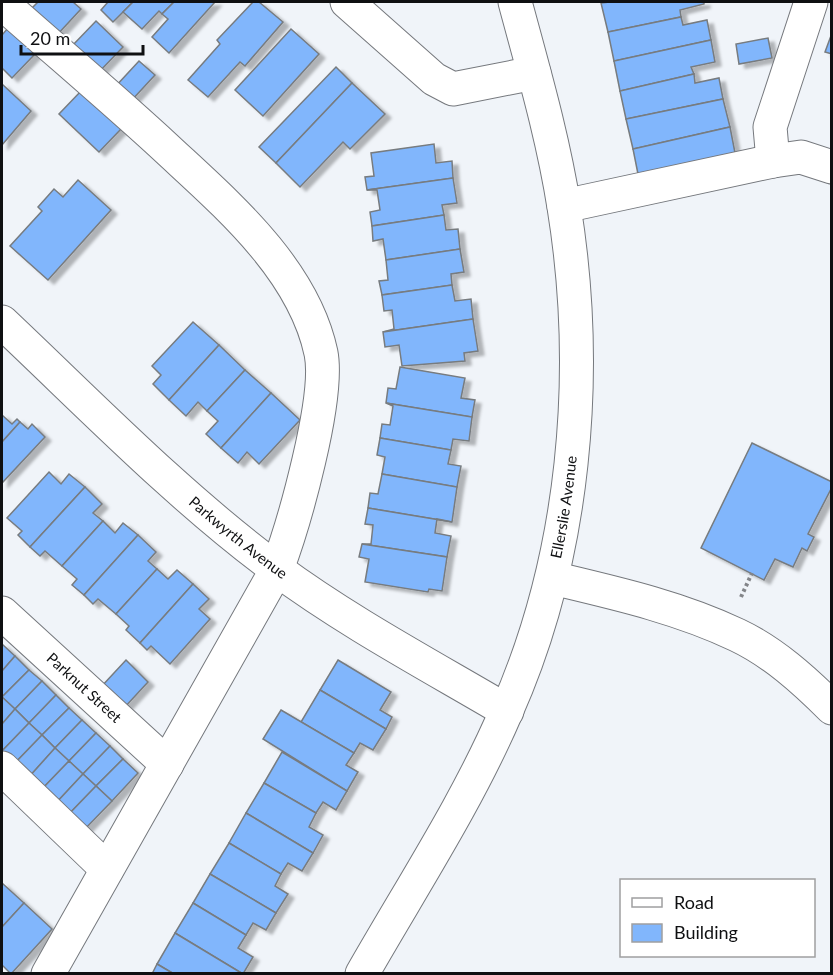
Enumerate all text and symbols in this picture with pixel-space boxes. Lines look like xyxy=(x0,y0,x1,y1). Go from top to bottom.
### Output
scale bar xyxy=(21,18,142,56)
text: 20 m xyxy=(30,27,70,49)
street label: Ellerslie Avenue xyxy=(546,455,580,560)
street label: Parkwyrth Avenue xyxy=(186,492,291,582)
street label: Parknut Street xyxy=(43,649,126,726)
legend xyxy=(620,879,815,957)
text: Road xyxy=(674,891,714,913)
text: Building xyxy=(674,921,738,943)

